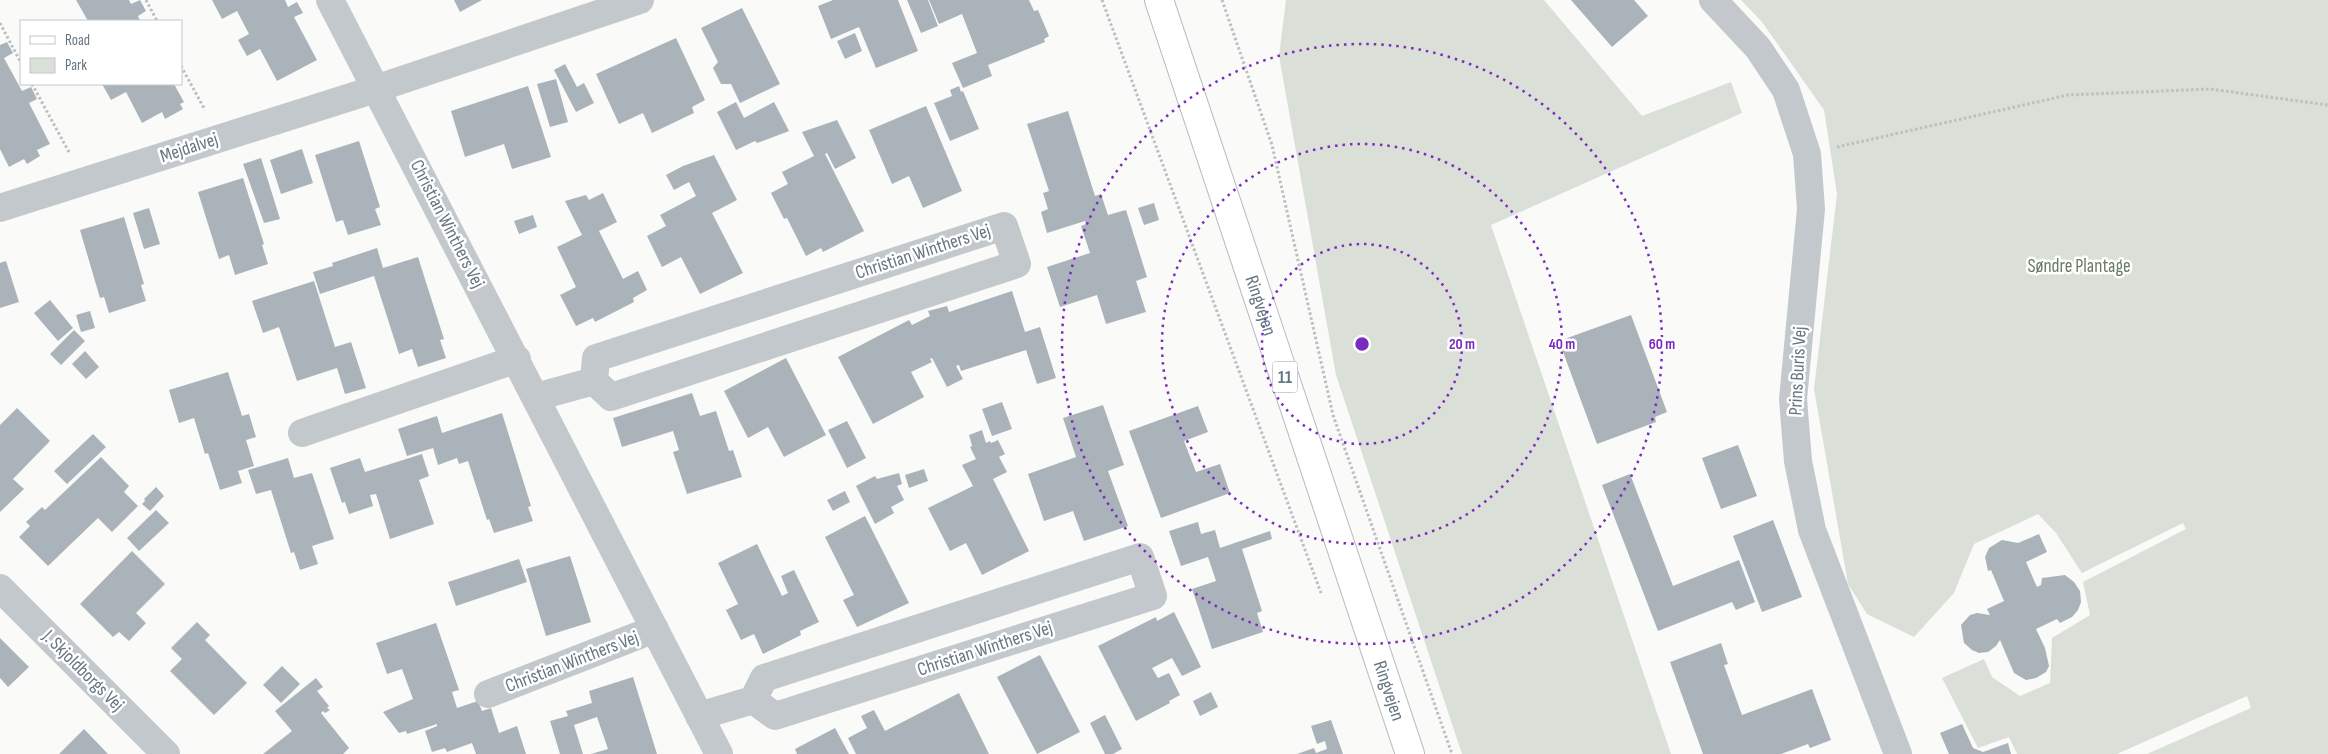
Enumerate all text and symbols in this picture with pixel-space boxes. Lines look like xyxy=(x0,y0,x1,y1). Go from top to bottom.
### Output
legend xyxy=(20,20,182,85)
text: Road xyxy=(65,31,90,50)
text: Park xyxy=(65,56,87,75)
street label: Mejdalvej xyxy=(157,128,221,168)
street label: Christian Winthers Vej xyxy=(405,156,489,292)
street label: Christian Winthers Vej xyxy=(853,219,993,285)
park label: Søndre Plantage xyxy=(2027,255,2131,278)
street label: Ringvejen xyxy=(1240,273,1281,338)
street label: Prins Buris Vej xyxy=(1784,326,1812,416)
centre of rings xyxy=(1353,335,1371,353)
text: 20 m xyxy=(1449,335,1475,354)
text: 40 m xyxy=(1549,335,1575,354)
text: 60 m xyxy=(1649,335,1675,354)
road number: 11 xyxy=(1272,362,1298,392)
street label: Christian Winthers Vej xyxy=(915,616,1055,682)
street label: J. Skjoldborgs Vej xyxy=(37,625,128,716)
street label: Christian Winthers Vej xyxy=(502,626,642,698)
street label: Ringvejen xyxy=(1368,658,1410,724)

